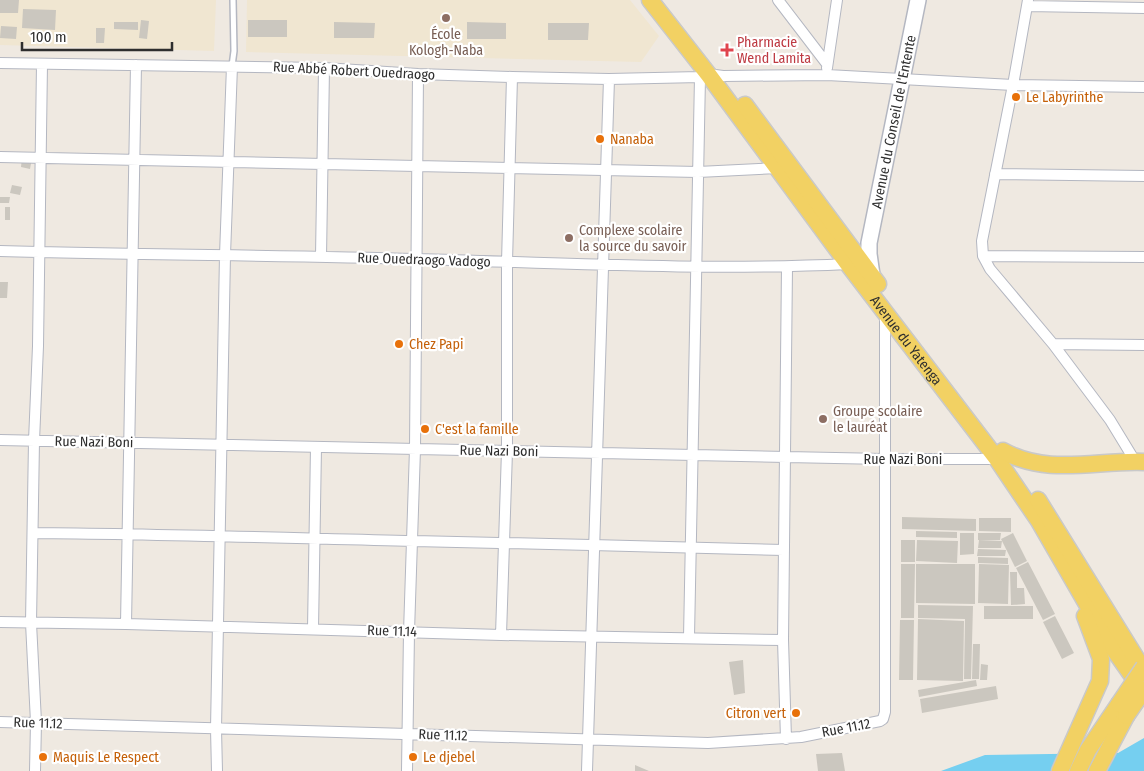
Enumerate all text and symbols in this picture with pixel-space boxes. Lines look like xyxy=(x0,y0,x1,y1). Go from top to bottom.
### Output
marker: École Kologh-Naba xyxy=(440,12,452,24)
scale bar xyxy=(22,20,172,52)
place label: École Kologh-Naba xyxy=(409,25,483,59)
text: 100 m xyxy=(30,28,67,46)
street label: Avenue du Conseil de l'Entente xyxy=(868,33,919,210)
place label: Pharmacie Wend Lamita xyxy=(737,34,811,67)
marker: Pharmacie Wend Lamita xyxy=(721,44,733,56)
street label: Rue Abbé Robert Ouedraogo xyxy=(272,58,436,84)
place label: Le Labyrinthe xyxy=(1026,89,1103,106)
marker: Le Labyrinthe xyxy=(1010,91,1022,103)
place label: Nanaba xyxy=(610,131,654,148)
marker: Nanaba xyxy=(594,133,606,145)
place label: Complexe scolaire la source du savoir xyxy=(579,222,687,255)
marker: Complexe scolaire la source du savoir xyxy=(563,232,575,244)
street label: Rue Ouedraogo Vadogo xyxy=(357,249,491,271)
street label: Avenue du Yatenga xyxy=(867,292,946,389)
place label: Chez Papi xyxy=(409,336,463,353)
marker: Chez Papi xyxy=(393,338,405,350)
place label: Groupe scolaire le lauréat xyxy=(833,403,922,436)
marker: Groupe scolaire le lauréat xyxy=(817,413,829,425)
place label: C'est la famille xyxy=(435,421,519,438)
marker: C'est la famille xyxy=(419,423,431,435)
street label: Rue Nazi Boni xyxy=(54,433,134,451)
street label: Rue Nazi Boni xyxy=(459,442,539,460)
street label: Rue Nazi Boni xyxy=(864,451,942,468)
street label: Rue 11.14 xyxy=(367,622,417,640)
place label: Citron vert xyxy=(726,705,786,722)
marker: Citron vert xyxy=(790,707,802,719)
street label: Rue 11.12 xyxy=(13,714,63,732)
street label: Rue 11.12 xyxy=(820,715,872,741)
street label: Rue 11.12 xyxy=(418,726,468,744)
place label: Maquis Le Respect xyxy=(53,749,159,766)
place label: Le djebel xyxy=(423,749,475,766)
marker: Maquis Le Respect xyxy=(37,751,49,763)
marker: Le djebel xyxy=(407,751,419,763)

